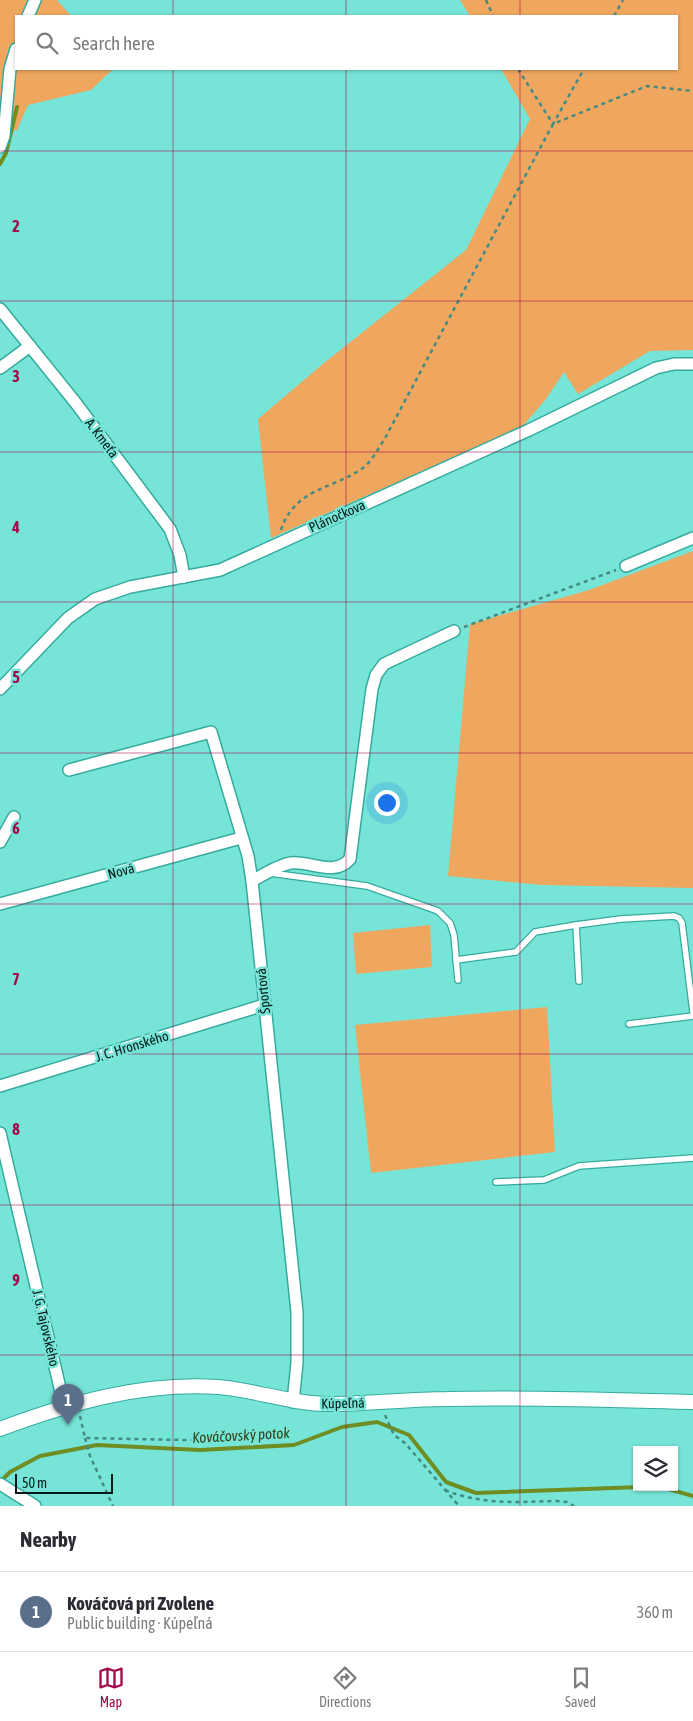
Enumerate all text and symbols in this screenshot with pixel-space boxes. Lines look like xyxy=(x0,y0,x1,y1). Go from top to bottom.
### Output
search box xyxy=(15,15,678,70)
icon: search xyxy=(33,29,61,57)
text: Search here xyxy=(73,32,155,54)
text: 2 xyxy=(12,217,20,235)
text: 3 xyxy=(12,367,20,385)
street label: A. Kmeťa xyxy=(82,415,122,461)
street label: Plánočkova xyxy=(306,496,368,536)
text: 4 xyxy=(11,518,20,536)
text: 5 xyxy=(12,668,20,686)
your location xyxy=(374,790,400,816)
text: 6 xyxy=(12,819,20,837)
street label: Nová xyxy=(106,860,136,882)
street label: Športová xyxy=(253,968,273,1014)
text: 7 xyxy=(12,970,20,988)
street label: J. C. Hronského xyxy=(94,1027,170,1065)
text: 8 xyxy=(12,1120,20,1138)
text: 9 xyxy=(12,1271,20,1289)
street label: J. G. Tajovského xyxy=(29,1288,63,1368)
pin: 1 xyxy=(52,1384,84,1425)
street label: Kúpeľná xyxy=(321,1395,365,1411)
water label: Kováčovský potok xyxy=(192,1424,291,1446)
map controls xyxy=(633,1446,678,1491)
button: layers xyxy=(633,1446,678,1491)
scale bar xyxy=(15,1471,112,1494)
text: 50 m xyxy=(22,1475,47,1491)
text: Nearby xyxy=(20,1527,76,1551)
text: Kováčová pri Zvolene xyxy=(67,1592,214,1614)
text: 1 xyxy=(32,1603,40,1621)
text: 360 m xyxy=(637,1603,673,1621)
text: Public building · Kúpeľná xyxy=(67,1614,213,1632)
tab: Map xyxy=(97,1664,125,1710)
tab: Directions xyxy=(319,1664,371,1710)
tab: Saved xyxy=(565,1664,596,1710)

